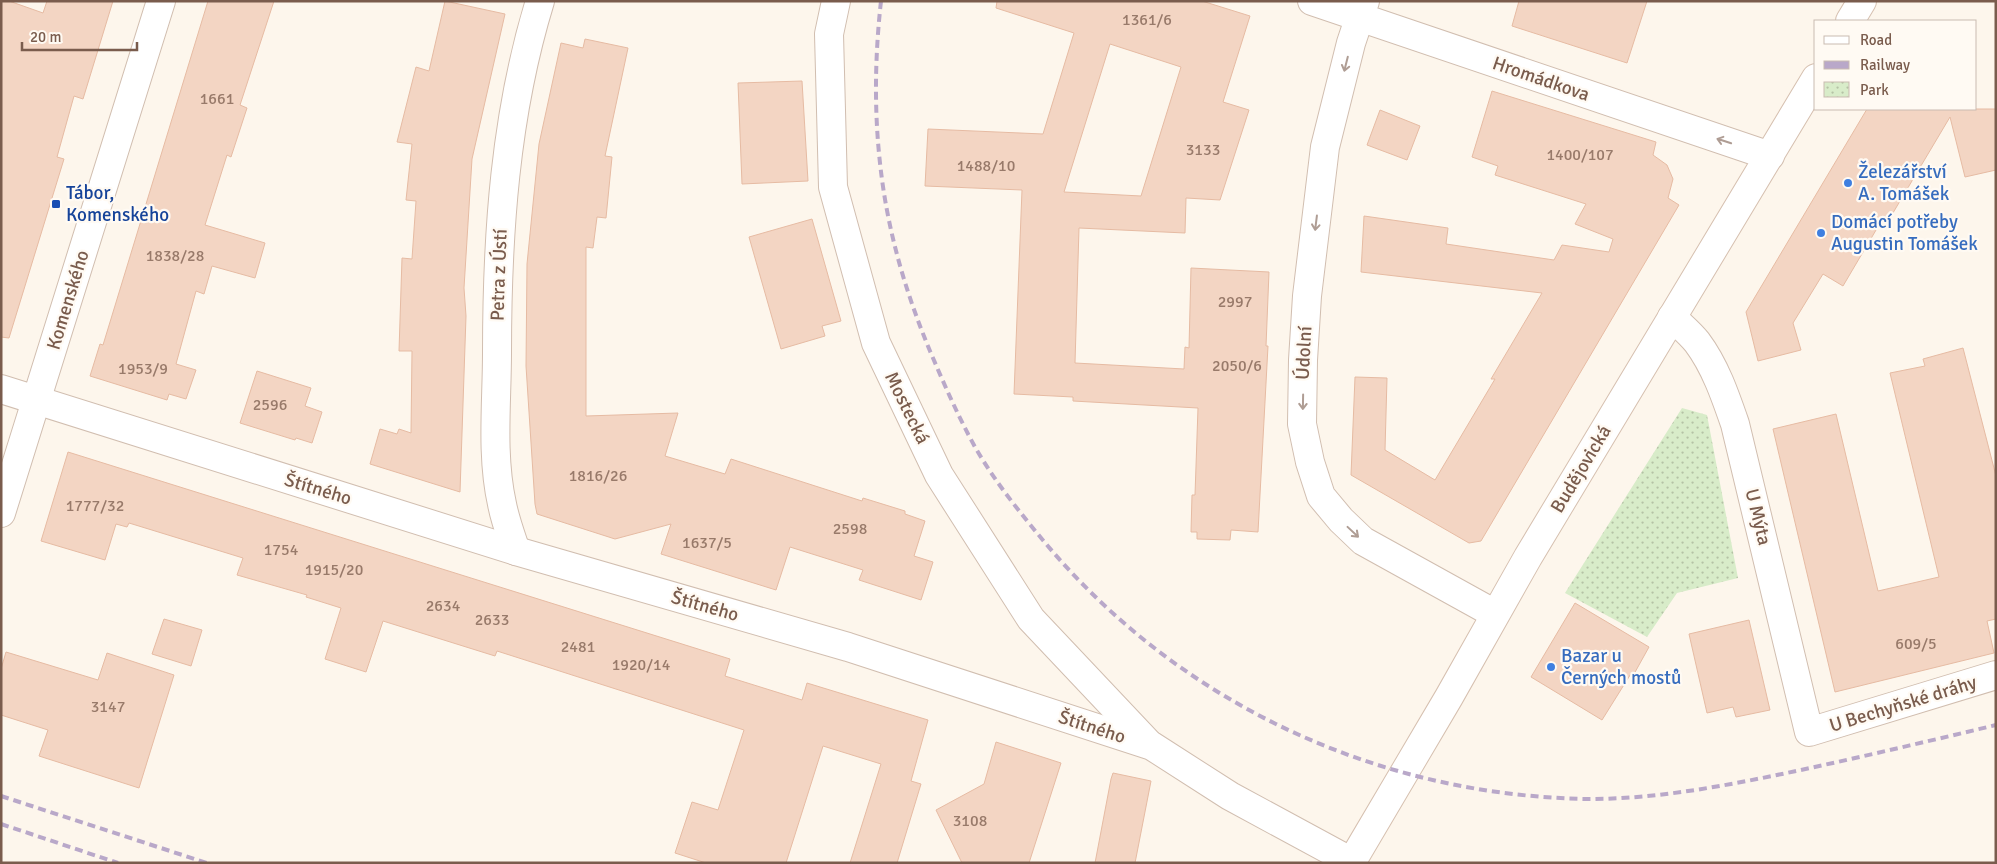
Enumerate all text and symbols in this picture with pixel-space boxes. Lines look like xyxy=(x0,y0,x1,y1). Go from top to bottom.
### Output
house number: 1361/6 xyxy=(1122,10,1172,30)
scale bar xyxy=(22,20,138,52)
legend xyxy=(1814,20,1977,110)
text: 20 m xyxy=(30,28,61,46)
text: Road xyxy=(1860,31,1892,49)
street label: Hromádkova xyxy=(1489,51,1593,107)
one-way arrow xyxy=(1341,55,1350,71)
text: Railway xyxy=(1860,56,1910,74)
text: Park xyxy=(1860,81,1889,99)
house number: 1661 xyxy=(200,89,234,109)
one-way arrow xyxy=(1716,135,1732,145)
house number: 3133 xyxy=(1186,140,1220,160)
house number: 1400/107 xyxy=(1546,145,1614,165)
house number: 1488/10 xyxy=(957,156,1015,176)
place label: Železářství A. Tomášek xyxy=(1858,160,1950,206)
marker: Železářství A. Tomášek xyxy=(1842,177,1854,189)
place label: Tábor, Komenského xyxy=(66,181,169,227)
marker: Tábor, Komenského xyxy=(50,198,62,210)
place label: Domácí potřeby Augustin Tomášek xyxy=(1831,210,1978,256)
one-way arrow xyxy=(1311,215,1321,231)
marker: Domácí potřeby Augustin Tomášek xyxy=(1815,227,1827,239)
street label: Petra z Ústí xyxy=(485,228,513,322)
house number: 1838/28 xyxy=(146,246,204,266)
street label: Komenského xyxy=(41,247,95,353)
house number: 2997 xyxy=(1218,292,1252,312)
street label: Údolní xyxy=(1291,325,1317,380)
house number: 2050/6 xyxy=(1212,356,1262,376)
house number: 1953/9 xyxy=(118,359,168,379)
street label: Mostecká xyxy=(879,368,935,448)
one-way arrow xyxy=(1298,394,1307,410)
house number: 2596 xyxy=(253,395,287,415)
street label: Budějovická xyxy=(1545,421,1617,517)
street label: Štítného xyxy=(281,466,355,511)
house number: 1816/26 xyxy=(569,466,627,486)
street label: U Mýta xyxy=(1739,486,1777,548)
house number: 1777/32 xyxy=(66,496,124,516)
house number: 2598 xyxy=(833,519,867,539)
one-way arrow xyxy=(1347,526,1360,538)
house number: 1637/5 xyxy=(682,533,732,553)
house number: 1754 xyxy=(264,540,299,560)
house number: 1915/20 xyxy=(305,560,363,580)
street label: Štítného xyxy=(668,584,742,627)
house number: 2634 xyxy=(426,596,461,616)
house number: 2633 xyxy=(475,610,509,630)
house number: 609/5 xyxy=(1895,634,1937,654)
house number: 2481 xyxy=(561,637,595,657)
place label: Bazar u Černých mostů xyxy=(1561,644,1681,690)
house number: 1920/14 xyxy=(612,655,671,675)
marker: Bazar u Černých mostů xyxy=(1545,661,1557,673)
street label: U Bechyňské dráhy xyxy=(1826,670,1980,738)
house number: 3147 xyxy=(91,697,125,717)
street label: Štítného xyxy=(1055,704,1129,749)
house number: 3108 xyxy=(953,811,987,831)

